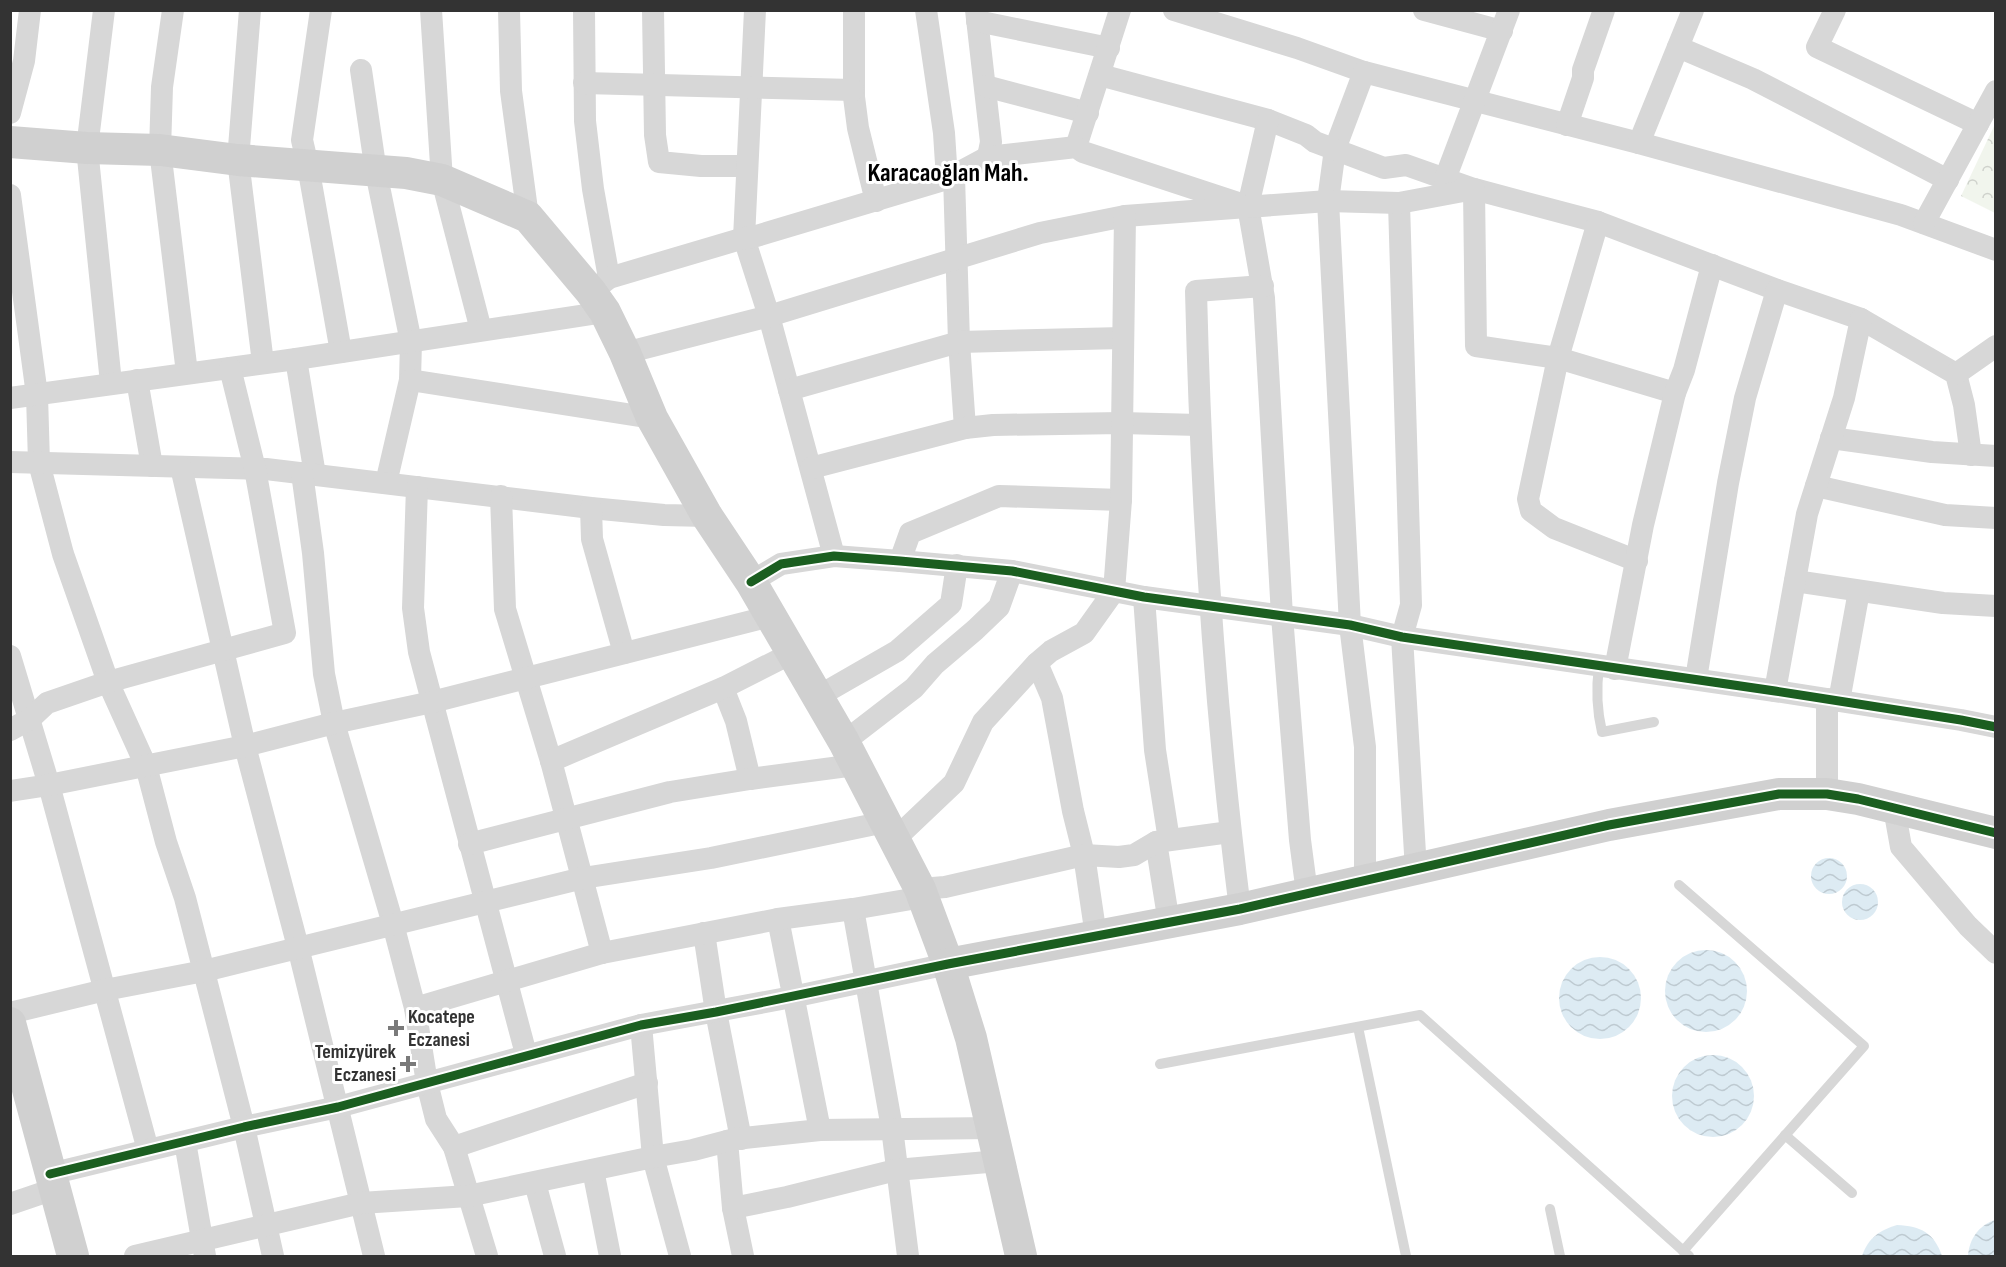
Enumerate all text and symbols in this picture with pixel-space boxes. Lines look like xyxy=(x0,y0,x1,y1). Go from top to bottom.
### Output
district label: Karacaoğlan Mah. xyxy=(867,158,1029,189)
place label: Kocatepe Eczanesi xyxy=(408,1005,475,1052)
marker: Kocatepe Eczanesi xyxy=(389,1021,403,1035)
place label: Temizyürek Eczanesi xyxy=(315,1040,397,1087)
marker: Temizyürek Eczanesi xyxy=(401,1057,415,1071)

